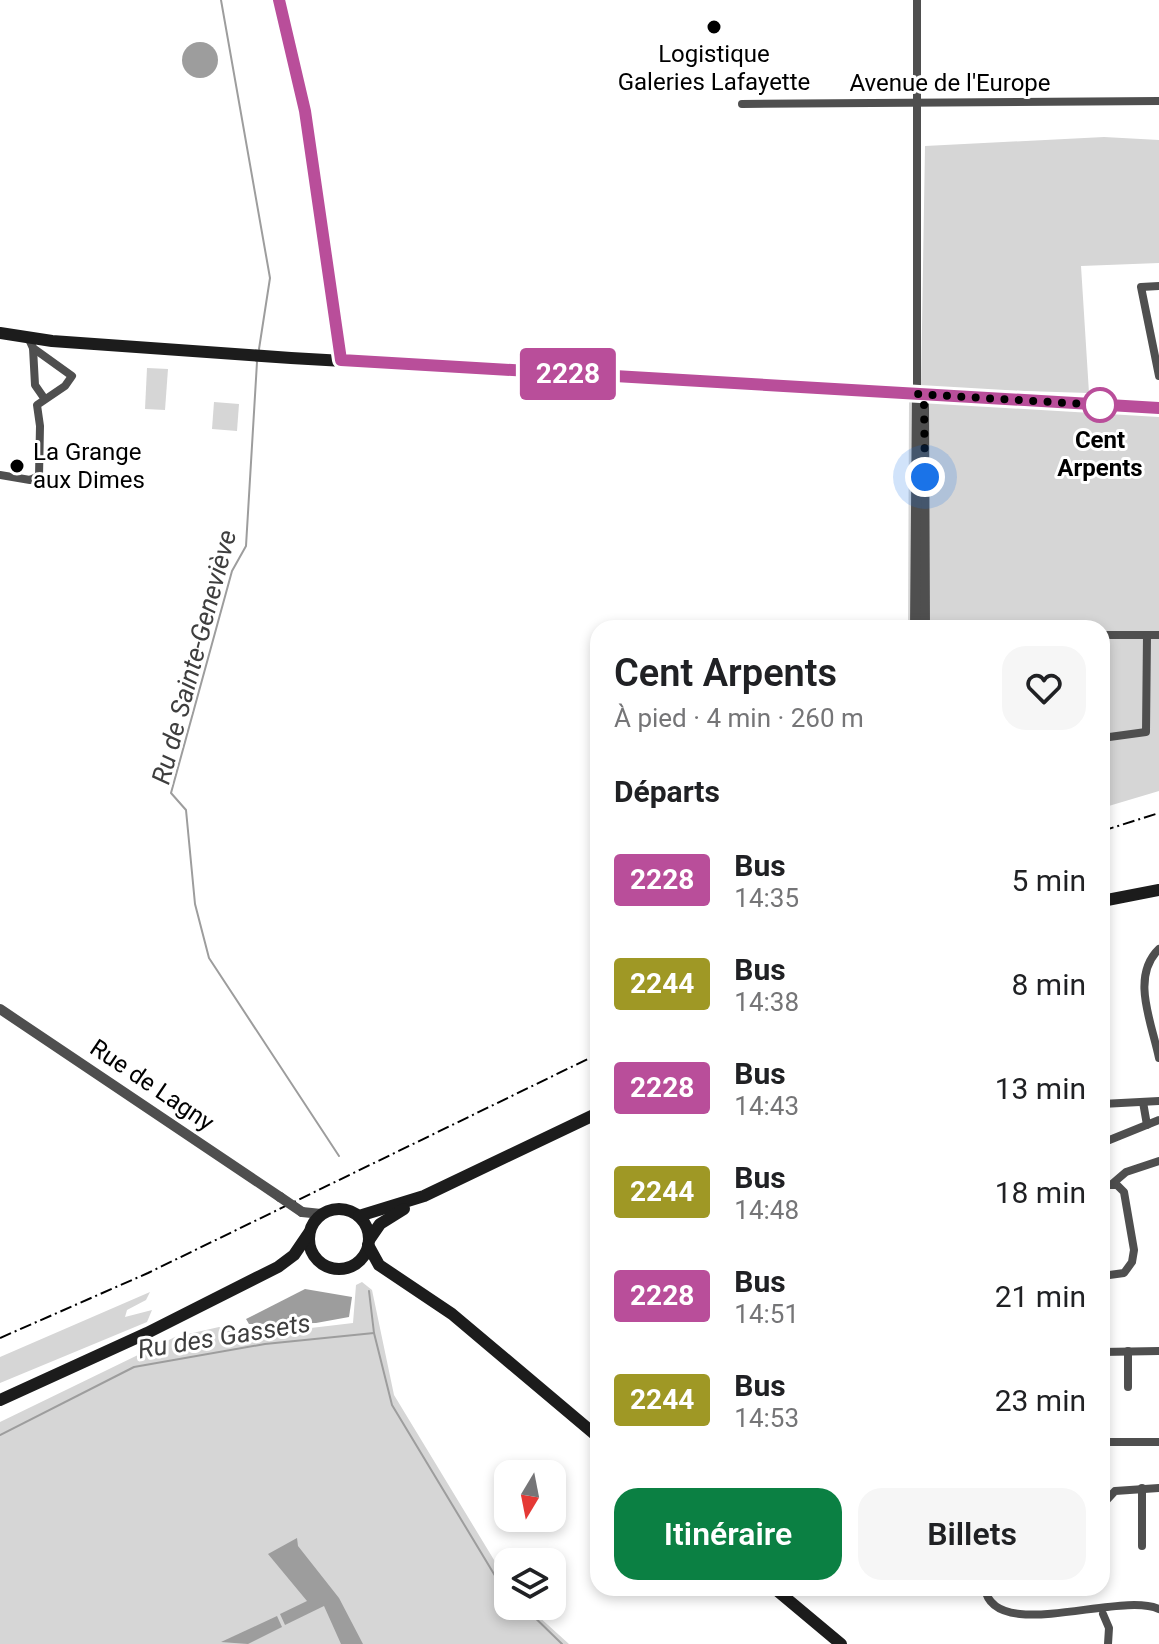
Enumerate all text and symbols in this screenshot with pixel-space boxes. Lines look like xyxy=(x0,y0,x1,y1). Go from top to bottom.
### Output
marker: Logistique Galeries Lafayette xyxy=(705,18,723,36)
place label: Logistique Galeries Lafayette xyxy=(618,40,810,96)
street label: Avenue de l'Europe xyxy=(849,69,1051,97)
line badge: 2228 xyxy=(512,348,624,400)
text: 2228 xyxy=(536,357,600,390)
marker: Cent Arpents xyxy=(1083,388,1117,422)
place label: Cent Arpents xyxy=(1057,426,1143,482)
place label: La Grange aux Dimes xyxy=(33,438,145,494)
marker: La Grange aux Dimes xyxy=(8,457,26,475)
your location xyxy=(905,457,945,497)
water label: Ru de Sainte-Geneviève xyxy=(146,527,242,787)
button: heart xyxy=(1002,646,1086,730)
text: Cent Arpents xyxy=(614,651,837,695)
text: À pied · 4 min · 260 m xyxy=(614,703,864,733)
text: Départs xyxy=(614,774,720,809)
text: Bus xyxy=(734,848,786,883)
text: 2228 xyxy=(630,863,694,896)
text: 5 min xyxy=(1012,863,1086,898)
text: 14:35 xyxy=(734,883,799,913)
text: Bus xyxy=(734,952,786,987)
text: 2244 xyxy=(630,967,694,1000)
text: 8 min xyxy=(1012,967,1086,1002)
text: 14:38 xyxy=(734,987,799,1017)
street label: Rue de Lagny xyxy=(85,1033,220,1137)
text: Bus xyxy=(734,1056,786,1091)
text: 2228 xyxy=(630,1071,694,1104)
text: 13 min xyxy=(995,1071,1086,1106)
text: 14:43 xyxy=(734,1091,799,1121)
text: Bus xyxy=(734,1160,786,1195)
text: 2244 xyxy=(630,1175,694,1208)
text: 18 min xyxy=(995,1175,1086,1210)
text: 14:48 xyxy=(734,1195,799,1225)
text: Bus xyxy=(734,1264,786,1299)
text: 2228 xyxy=(630,1279,694,1312)
text: 21 min xyxy=(995,1279,1086,1314)
text: 14:51 xyxy=(734,1299,799,1329)
water label: Ru des Gassets xyxy=(136,1308,312,1364)
text: Bus xyxy=(734,1368,786,1403)
text: 2244 xyxy=(630,1383,694,1416)
text: 23 min xyxy=(995,1383,1086,1418)
text: 14:53 xyxy=(734,1403,799,1433)
north arrow xyxy=(494,1460,566,1532)
map controls xyxy=(494,1460,566,1620)
button: Itinéraire xyxy=(614,1488,842,1580)
button: Billets xyxy=(858,1488,1086,1580)
button: layers xyxy=(494,1548,566,1620)

